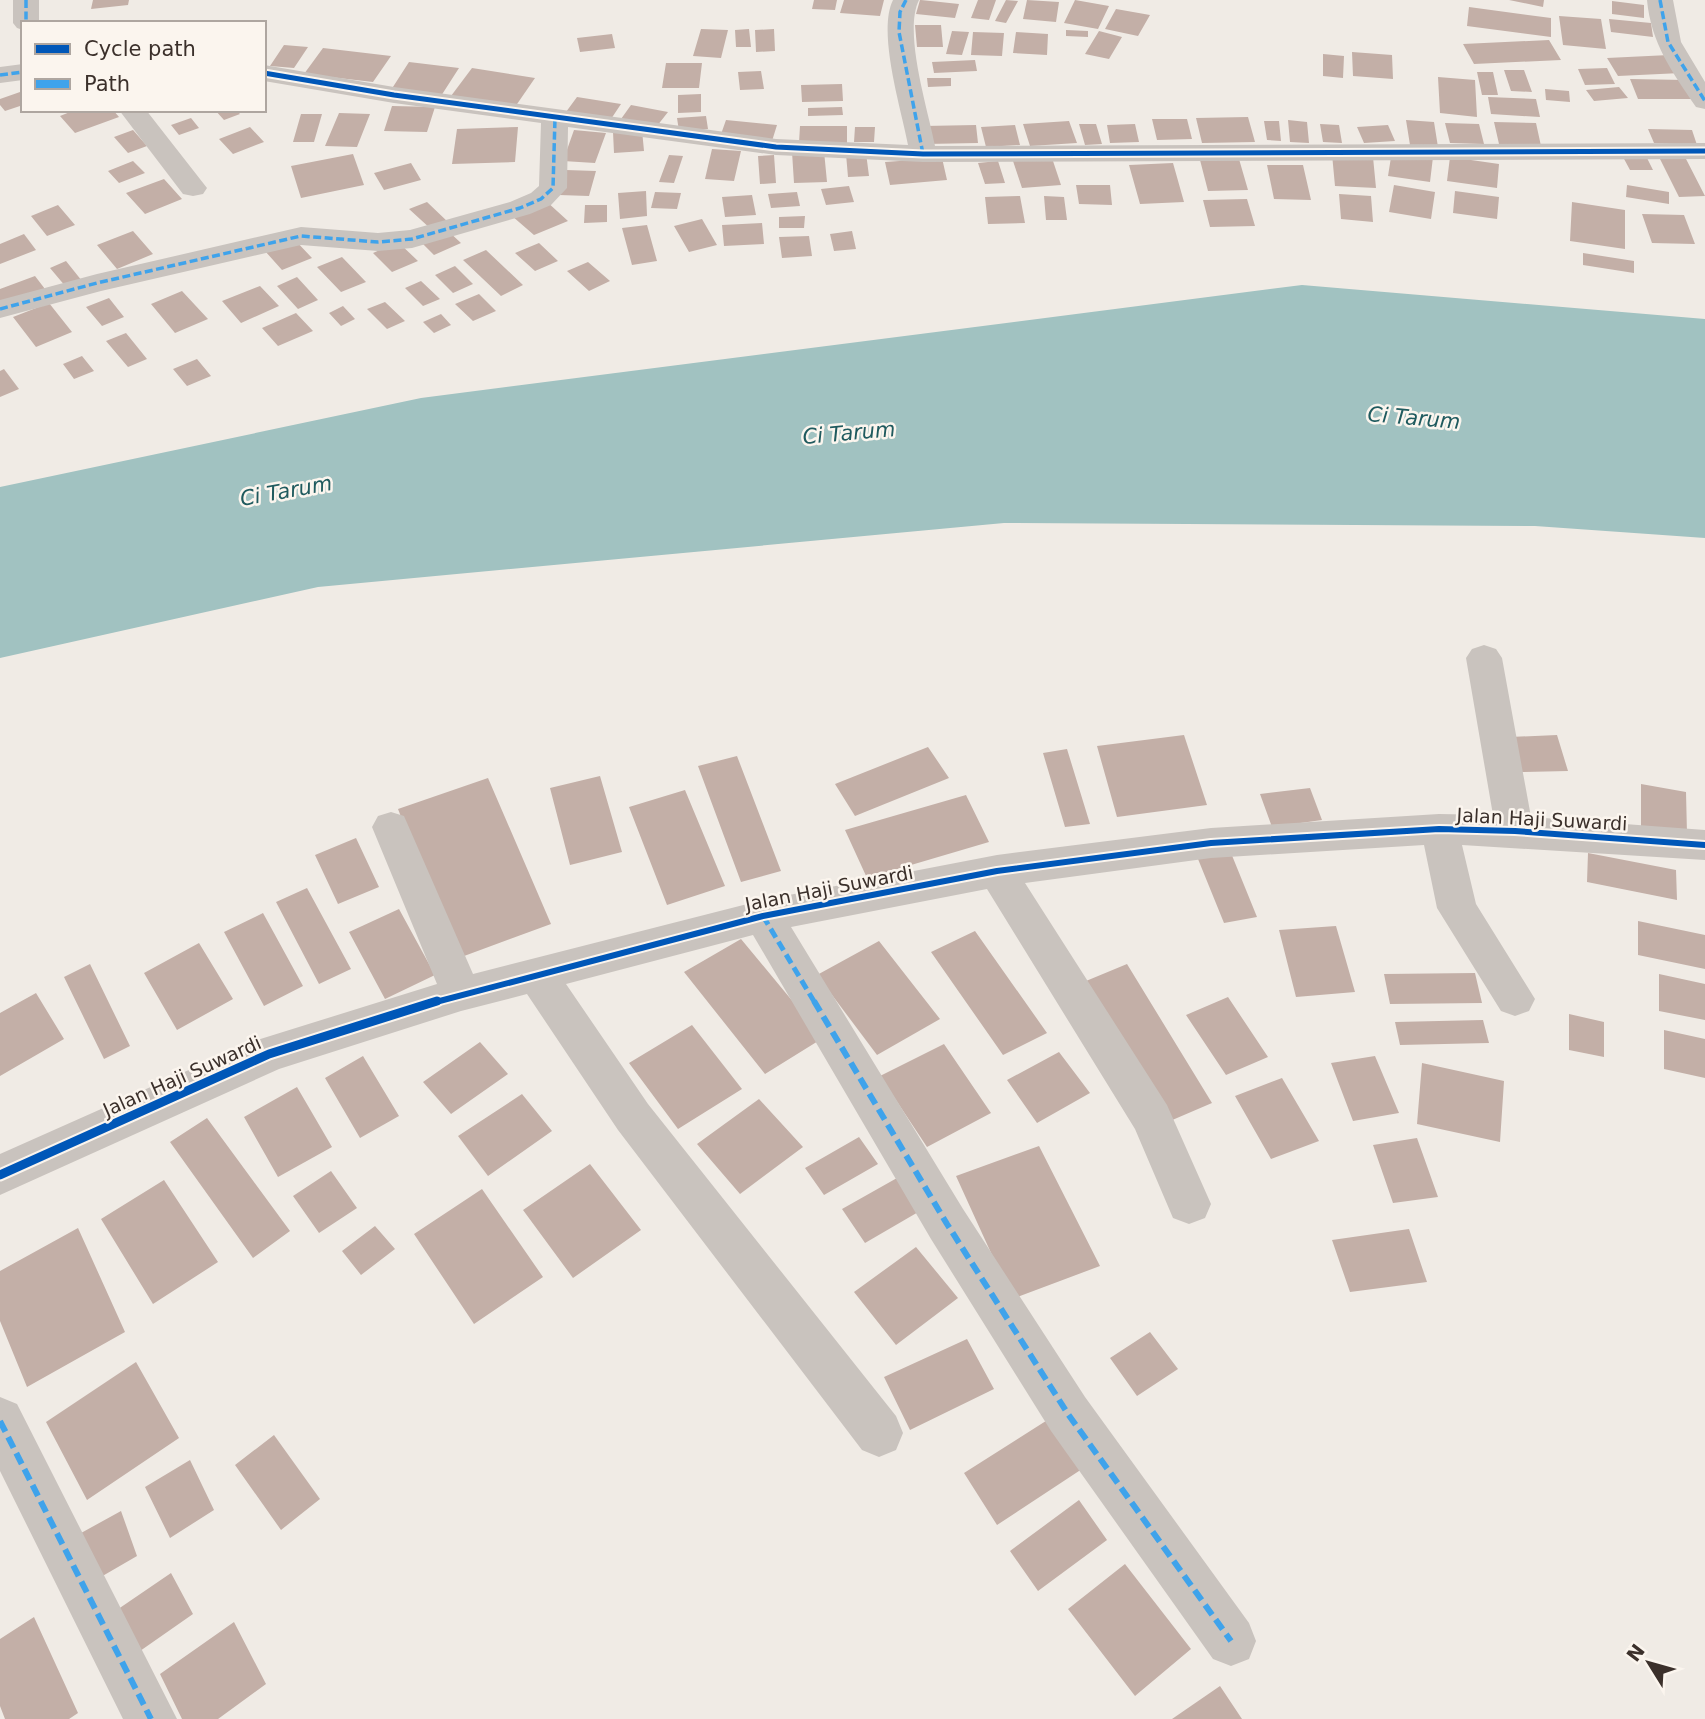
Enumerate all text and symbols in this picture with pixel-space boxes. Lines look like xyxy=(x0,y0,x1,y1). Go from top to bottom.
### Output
legend xyxy=(21,21,266,112)
text: Cycle path xyxy=(84,37,196,61)
text: Path xyxy=(84,72,130,96)
water label: Ci Tarum xyxy=(1367,402,1461,434)
water label: Ci Tarum xyxy=(802,417,896,449)
water label: Ci Tarum xyxy=(238,471,334,511)
street label: Jalan Haji Suwardi xyxy=(1455,803,1628,834)
street label: Jalan Haji Suwardi xyxy=(742,861,915,915)
street label: Jalan Haji Suwardi xyxy=(99,1031,265,1121)
north arrow xyxy=(1614,1628,1684,1698)
text: N xyxy=(1622,1640,1649,1666)

